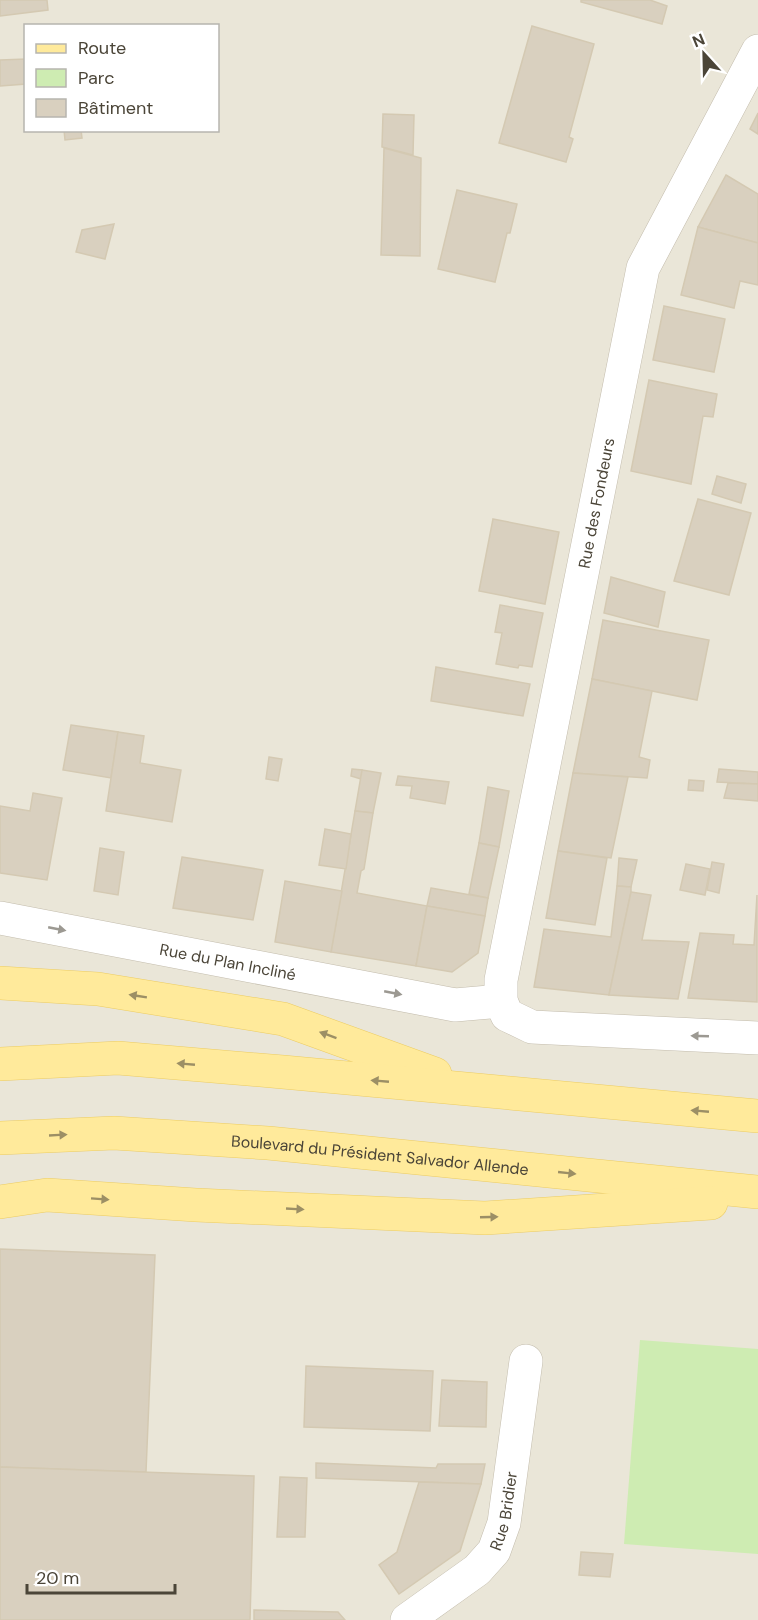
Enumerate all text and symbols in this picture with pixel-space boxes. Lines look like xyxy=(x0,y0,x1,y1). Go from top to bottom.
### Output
legend xyxy=(24,24,219,132)
north arrow xyxy=(674,24,734,84)
text: N xyxy=(689,29,708,52)
text: Route xyxy=(78,36,126,60)
text: Parc xyxy=(78,66,114,90)
text: Bâtiment xyxy=(78,96,153,120)
street label: Rue des Fondeurs xyxy=(574,436,619,570)
one-way arrow xyxy=(48,925,67,934)
street label: Rue du Plan Incliné xyxy=(158,939,298,985)
one-way arrow xyxy=(384,989,403,998)
one-way arrow xyxy=(128,991,147,1000)
one-way arrow xyxy=(319,1030,337,1040)
one-way arrow xyxy=(690,1031,709,1041)
one-way arrow xyxy=(176,1059,195,1069)
one-way arrow xyxy=(371,1076,390,1086)
one-way arrow xyxy=(690,1106,709,1116)
one-way arrow xyxy=(49,1131,68,1140)
street label: Boulevard du Président Salvador Allende xyxy=(230,1131,530,1180)
one-way arrow xyxy=(557,1168,576,1178)
one-way arrow xyxy=(90,1194,109,1203)
one-way arrow xyxy=(285,1205,304,1214)
one-way arrow xyxy=(480,1212,499,1222)
street label: Rue Bridier xyxy=(485,1470,522,1553)
scale bar xyxy=(27,1557,176,1595)
text: 20 m xyxy=(36,1566,79,1590)

